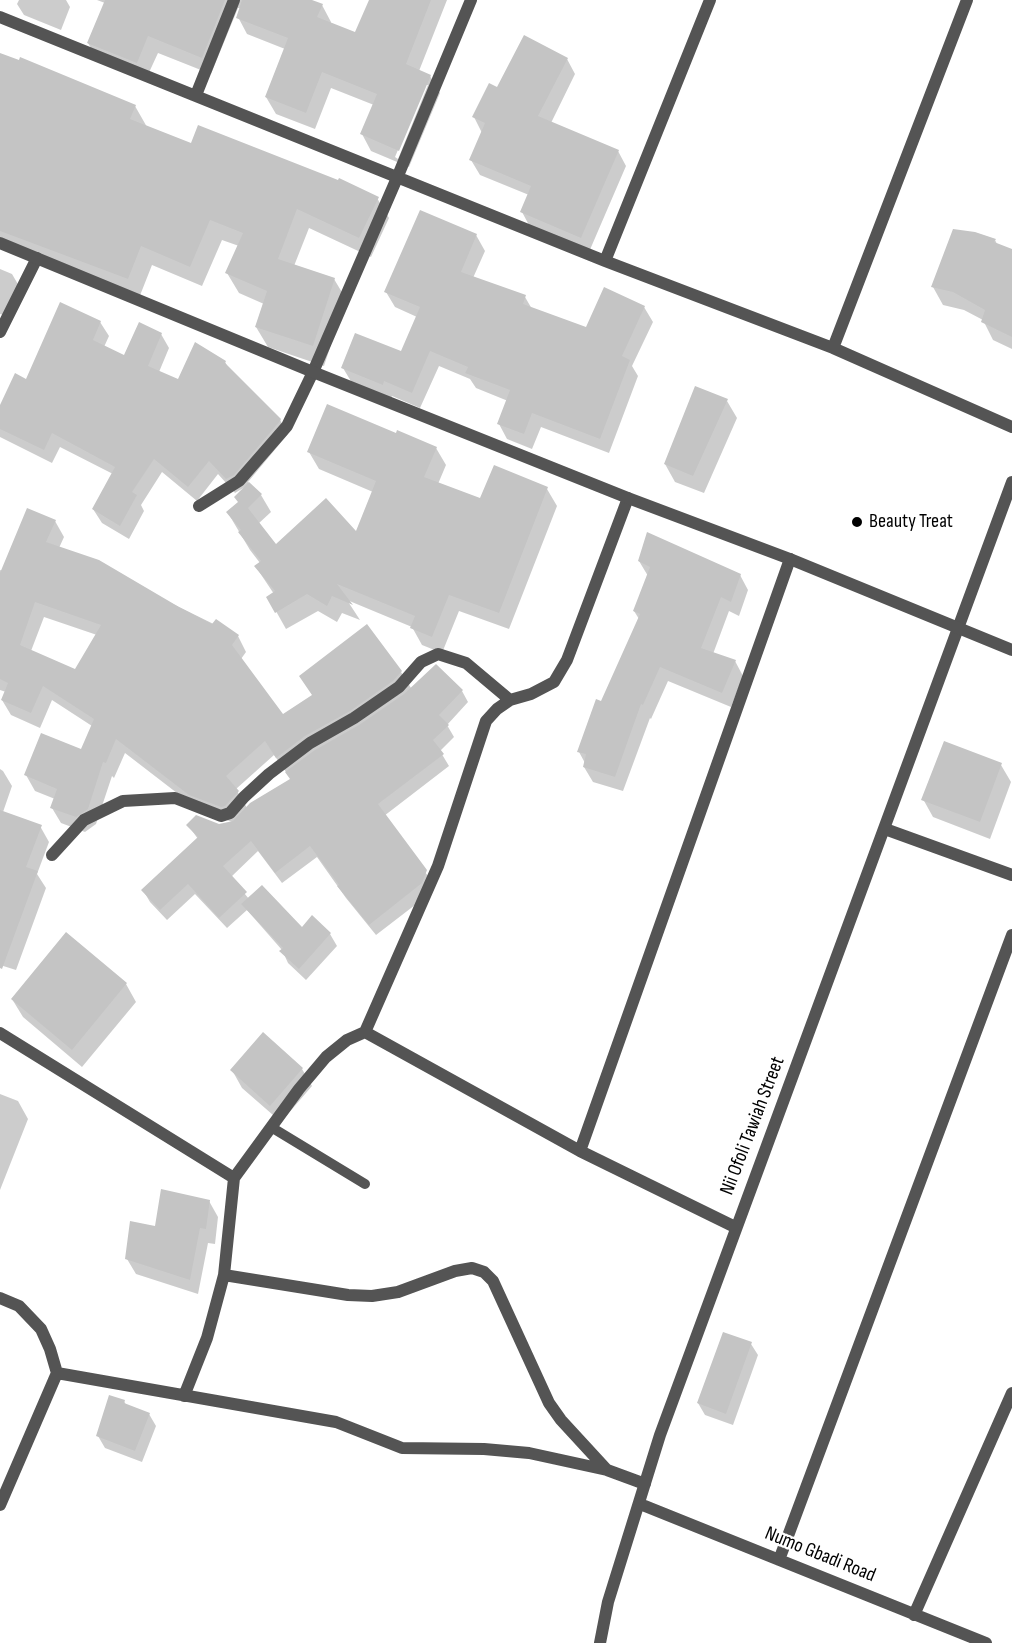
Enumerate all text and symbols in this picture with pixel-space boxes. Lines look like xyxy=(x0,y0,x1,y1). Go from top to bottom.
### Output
place label: Beauty Treat xyxy=(869,510,953,534)
marker: Beauty Treat xyxy=(850,515,864,529)
street label: Nii Ofoli Tawiah Street xyxy=(716,1053,790,1199)
street label: Numo Gbadi Road xyxy=(761,1522,879,1588)

